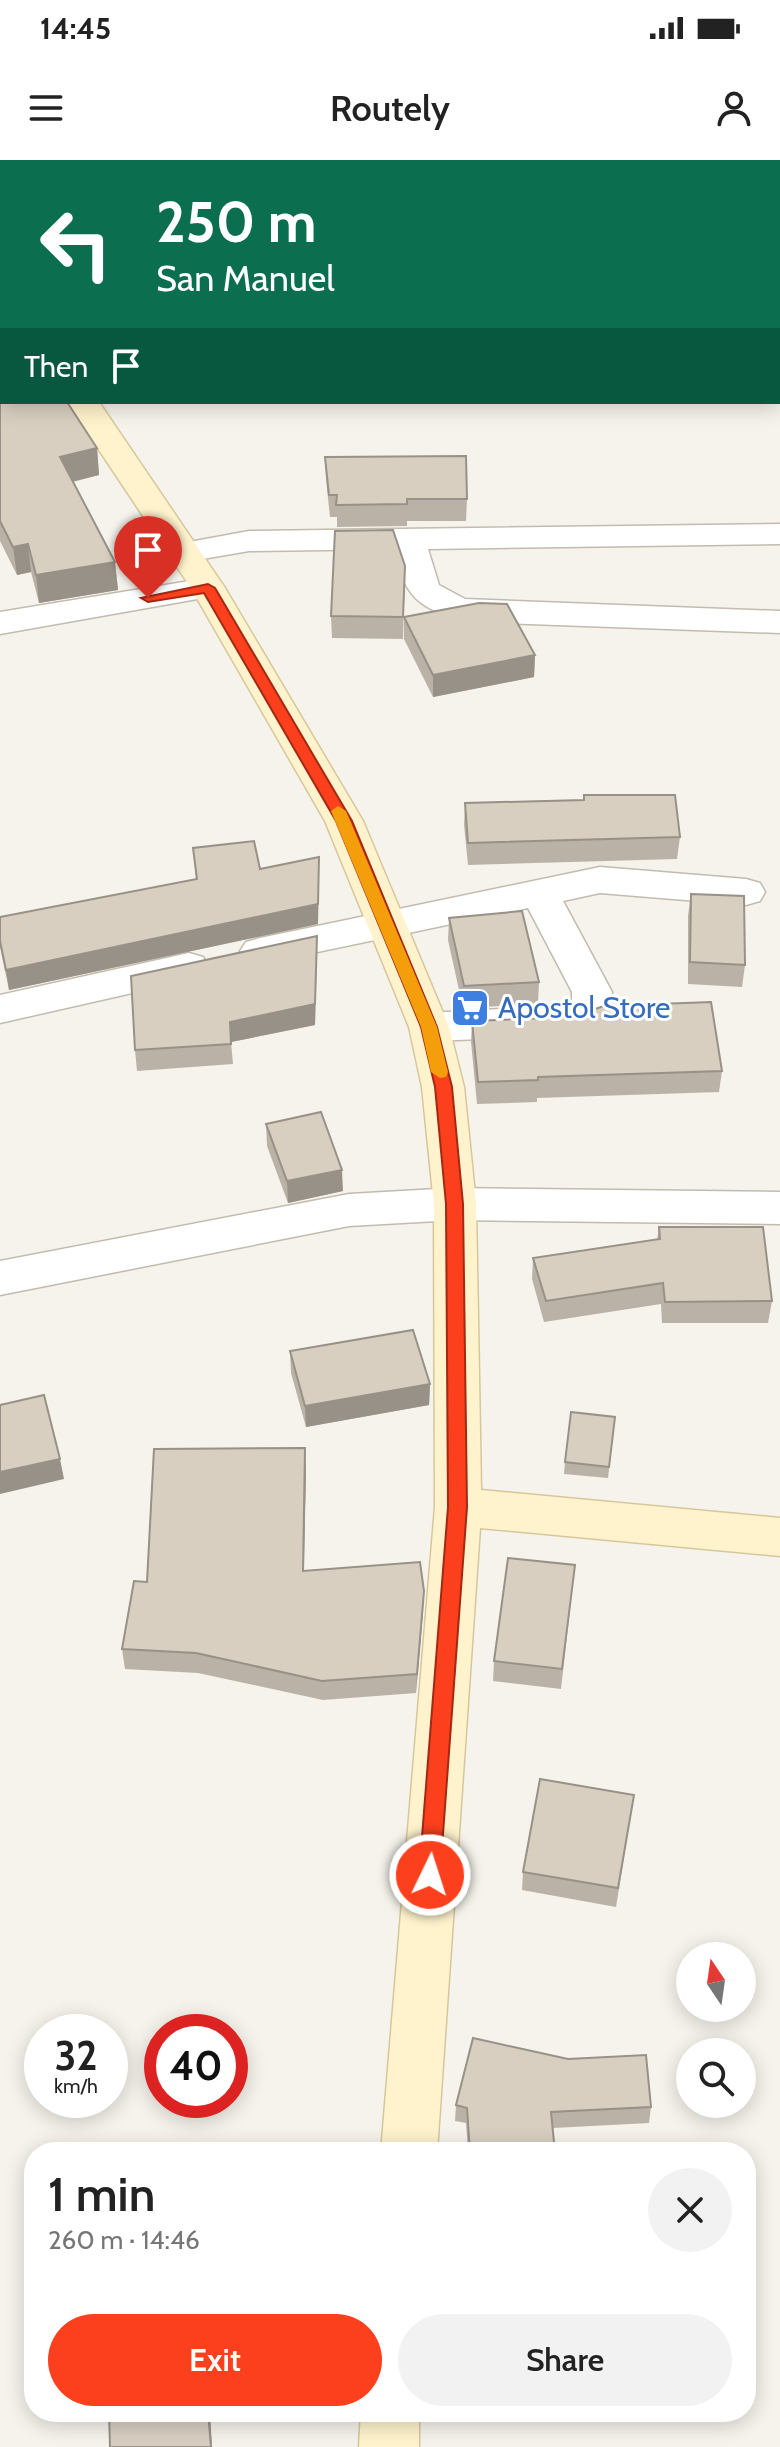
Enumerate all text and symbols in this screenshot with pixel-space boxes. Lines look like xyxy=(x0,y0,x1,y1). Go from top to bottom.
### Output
text: 14:45 xyxy=(40,10,111,47)
icon: menu xyxy=(24,86,68,130)
text: Routely xyxy=(330,86,450,130)
icon: person xyxy=(712,86,756,130)
text: 250 m xyxy=(156,188,317,256)
icon: left xyxy=(24,192,128,296)
text: San Manuel xyxy=(156,256,335,300)
icon: arrive xyxy=(104,344,148,388)
text: Then xyxy=(24,348,88,385)
pin xyxy=(114,516,182,598)
icon: arrive xyxy=(126,528,170,572)
supermarket icon: Apostol Store xyxy=(449,987,491,1029)
place label: Apostol Store xyxy=(498,989,670,1026)
position arrow xyxy=(388,1833,472,1917)
north arrow xyxy=(676,1942,756,2022)
map controls xyxy=(676,1942,756,2118)
speed limit sign: 40 xyxy=(144,2014,248,2118)
text: 32 xyxy=(55,2031,97,2080)
button: search xyxy=(676,2038,756,2118)
text: km/h xyxy=(54,2074,98,2098)
text: 1 min xyxy=(48,2165,155,2223)
button: close xyxy=(648,2168,732,2252)
text: 260 m · 14:46 xyxy=(48,2224,200,2256)
button: Exit xyxy=(48,2314,382,2406)
button: Share xyxy=(398,2314,732,2406)

